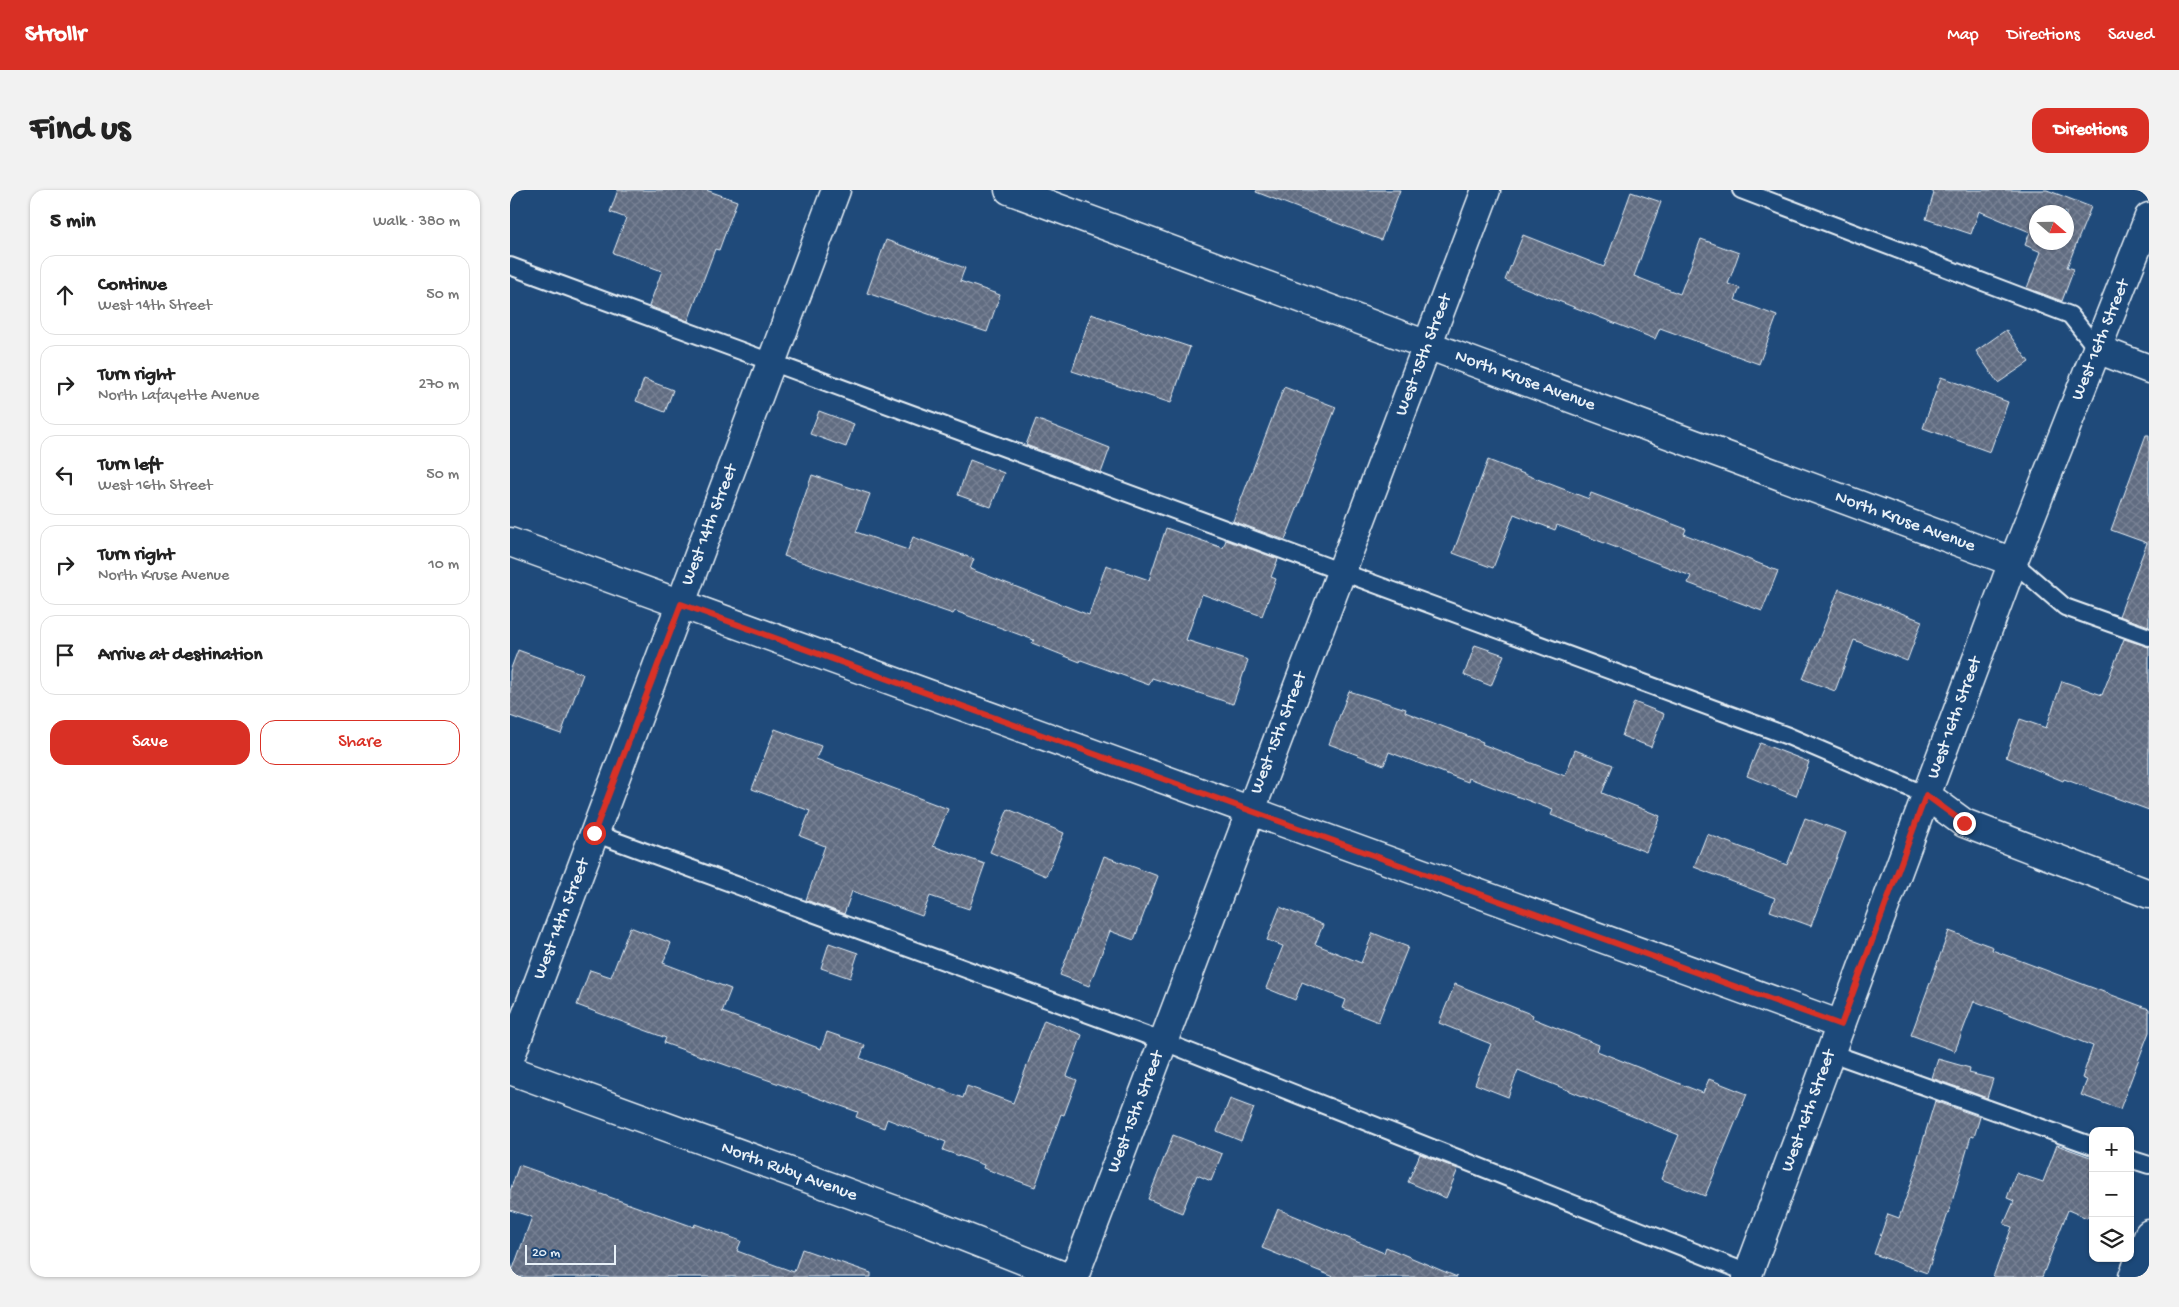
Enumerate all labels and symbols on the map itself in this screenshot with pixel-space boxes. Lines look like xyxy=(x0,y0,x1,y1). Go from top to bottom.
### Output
north arrow xyxy=(2029,205,2074,250)
street label: West 16th Street xyxy=(2067,275,2135,404)
street label: West 15th Street xyxy=(1391,290,1457,419)
street label: North Kruse Avenue xyxy=(1452,346,1599,416)
street label: West 14th Street xyxy=(677,460,743,588)
street label: North Kruse Avenue xyxy=(1832,487,1979,557)
street label: West 16th Street xyxy=(1923,652,1987,782)
street label: West 15th Street xyxy=(1246,668,1312,797)
route end xyxy=(1953,812,1976,835)
route start xyxy=(583,822,606,845)
street label: West 14th Street xyxy=(529,854,595,982)
street label: West 16th Street xyxy=(1777,1045,1841,1175)
street label: West 15th Street xyxy=(1103,1047,1169,1176)
street label: North Ruby Avenue xyxy=(718,1138,861,1207)
scale bar xyxy=(525,1242,616,1265)

